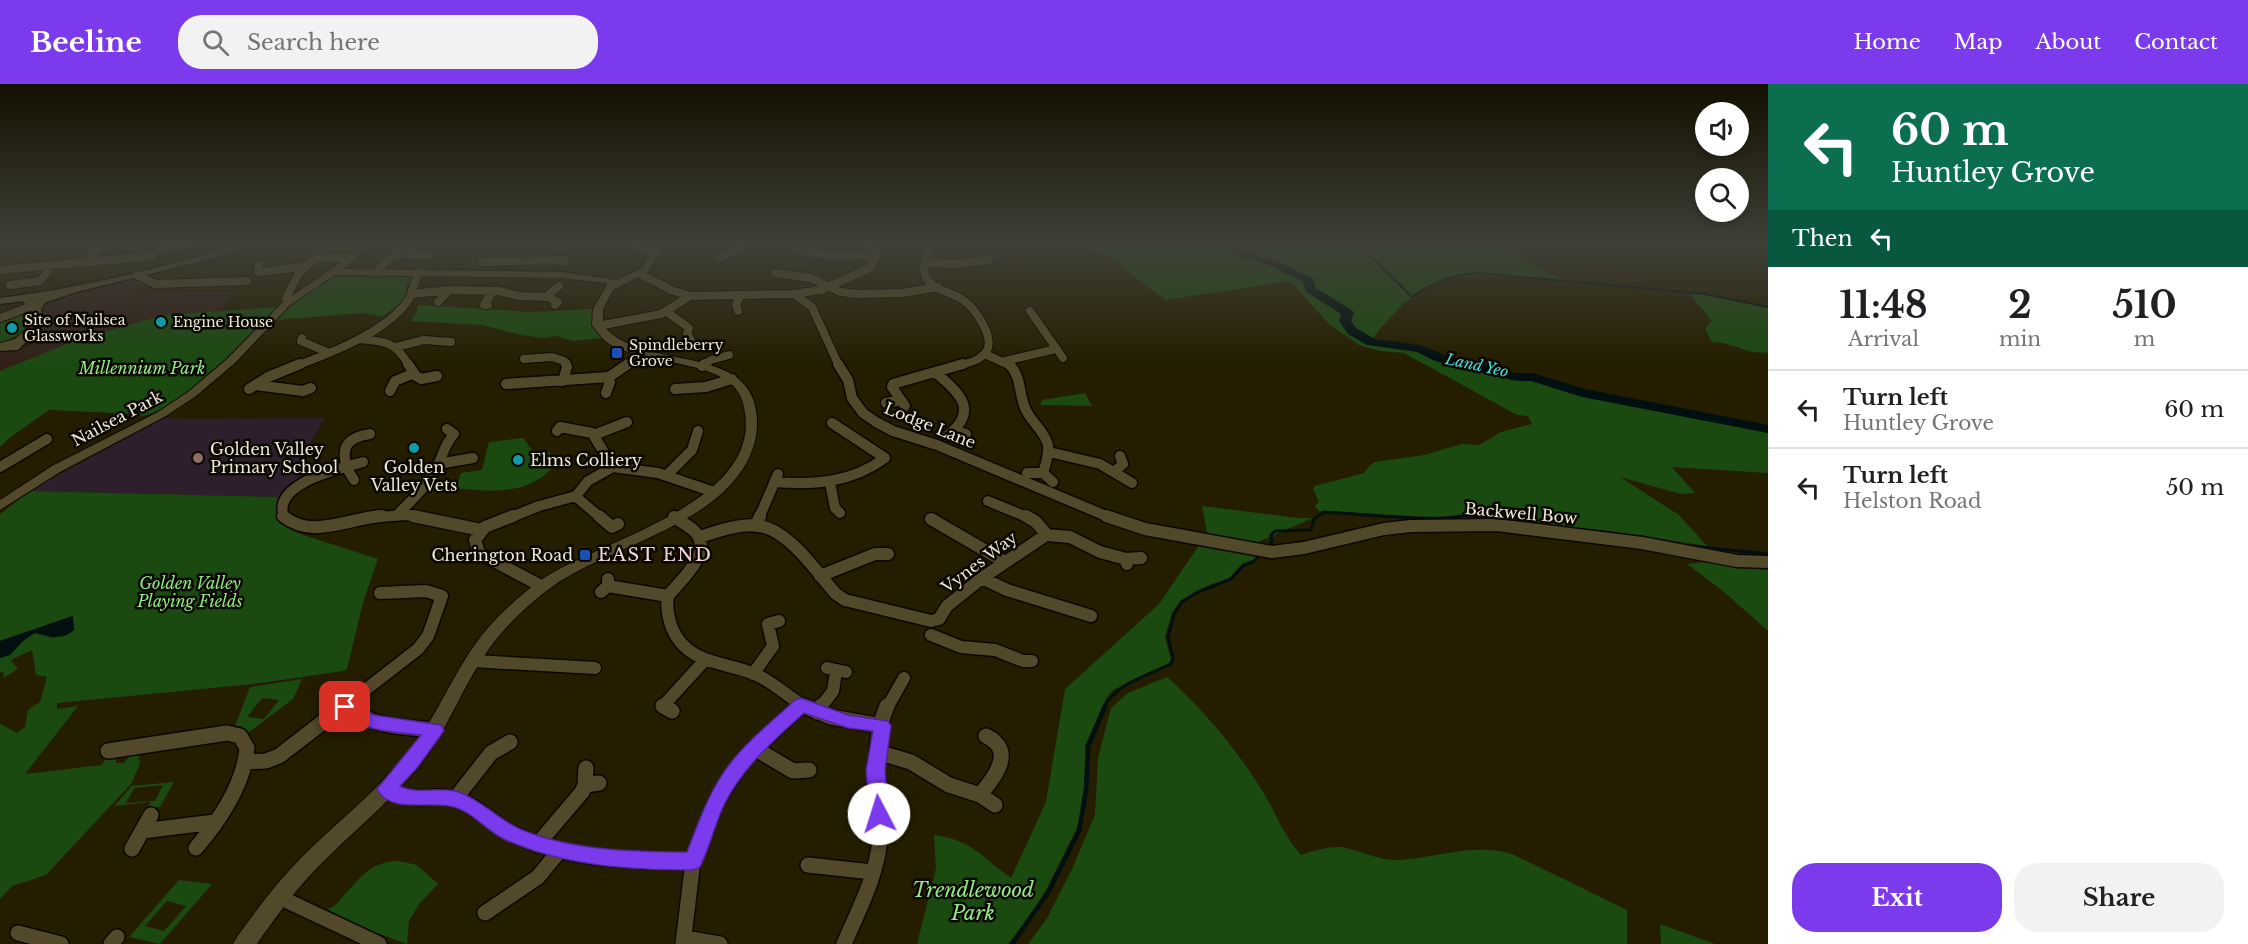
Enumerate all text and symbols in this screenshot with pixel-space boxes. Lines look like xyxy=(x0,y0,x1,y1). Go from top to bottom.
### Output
search box xyxy=(178,15,598,69)
text: Beeline xyxy=(30,25,142,60)
icon: search xyxy=(199,26,232,59)
text: Search here xyxy=(247,29,380,56)
text: Home xyxy=(1854,29,1921,55)
text: Map xyxy=(1954,29,2002,55)
text: About xyxy=(2035,29,2101,55)
text: Contact xyxy=(2134,29,2218,55)
map controls xyxy=(1695,102,1749,222)
button: sound xyxy=(1695,102,1749,156)
text: 60 m xyxy=(1891,104,2009,156)
icon: left xyxy=(1792,108,1870,186)
text: Huntley Grove xyxy=(1891,156,2095,189)
button: search xyxy=(1695,168,1749,222)
icon: left xyxy=(1865,222,1898,255)
text: Then xyxy=(1792,225,1853,252)
text: 11:48 xyxy=(1839,283,1928,328)
text: 2 xyxy=(2008,283,2032,328)
text: 510 xyxy=(2112,283,2177,328)
place label: Site of Nailsea Glassworks xyxy=(24,311,126,345)
place label: Engine House xyxy=(173,313,273,331)
marker: Engine House xyxy=(154,315,168,329)
marker: Site of Nailsea Glassworks xyxy=(5,321,19,335)
text: Arrival xyxy=(1848,327,1919,351)
text: min xyxy=(1999,327,2041,351)
text: m xyxy=(2134,327,2155,351)
place label: Spindleberry Grove xyxy=(629,336,723,370)
marker: Spindleberry Grove xyxy=(610,346,624,360)
water label: Land Yeo xyxy=(1443,349,1510,381)
park label: Millennium Park xyxy=(78,358,205,378)
text: Turn left xyxy=(1843,384,1948,411)
street label: Nailsea Park xyxy=(68,386,166,450)
icon: left xyxy=(1792,393,1825,426)
text: 60 m xyxy=(2164,396,2224,423)
street label: Lodge Lane xyxy=(881,398,979,452)
text: Huntley Grove xyxy=(1843,411,1994,435)
place label: Golden Valley Primary School xyxy=(210,439,338,477)
marker: Golden Valley Vets xyxy=(407,441,421,455)
place label: Elms Colliery xyxy=(530,450,643,470)
marker: Golden Valley Primary School xyxy=(191,451,205,465)
marker: Elms Colliery xyxy=(511,453,525,467)
place label: Golden Valley Vets xyxy=(370,457,457,495)
text: Turn left xyxy=(1843,462,1948,489)
icon: left xyxy=(1792,471,1825,504)
text: 50 m xyxy=(2166,474,2224,501)
text: Helston Road xyxy=(1843,489,1981,513)
street label: Backwell Bow xyxy=(1464,498,1579,528)
street label: Vynes Way xyxy=(936,527,1021,598)
district label: EAST END xyxy=(598,544,712,566)
place label: Cherington Road xyxy=(432,545,573,565)
marker: Cherington Road xyxy=(578,548,592,562)
park label: Golden Valley Playing Fields xyxy=(136,573,243,611)
pin xyxy=(319,681,370,732)
icon: arrive xyxy=(328,690,361,723)
position arrow xyxy=(847,782,911,846)
button: Exit xyxy=(1792,863,2002,932)
button: Share xyxy=(2014,863,2224,932)
park label: Trendlewood Park xyxy=(912,878,1034,925)

